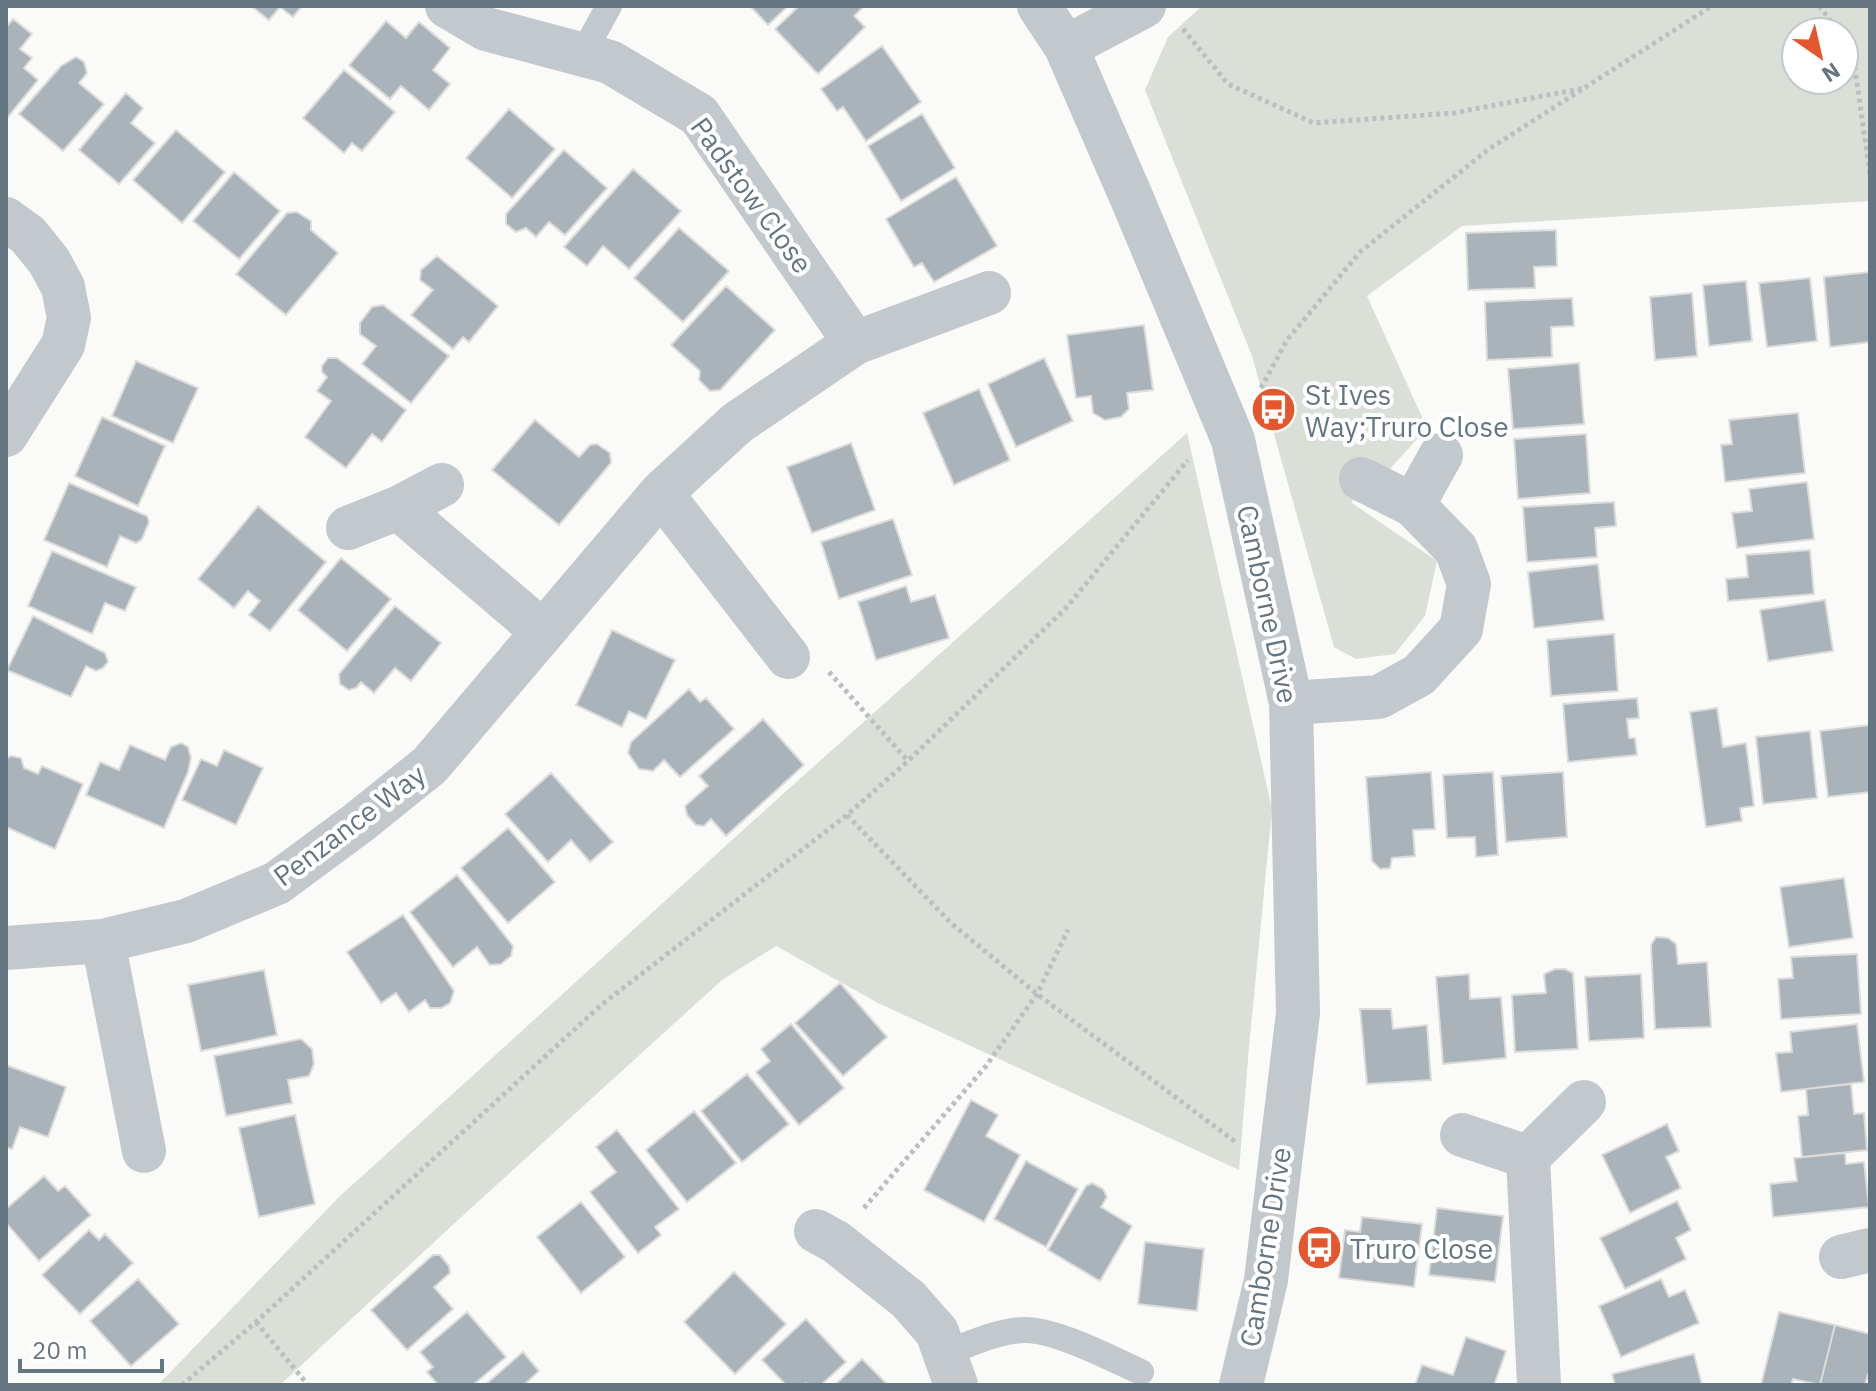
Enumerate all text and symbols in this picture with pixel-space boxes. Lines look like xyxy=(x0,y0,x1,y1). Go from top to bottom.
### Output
north arrow xyxy=(1780,16,1860,96)
text: N xyxy=(1817,57,1846,89)
street label: Padstow Close xyxy=(683,110,821,280)
place label: St Ives Way;Truro Close xyxy=(1305,376,1509,445)
bus stop icon: St Ives Way;Truro Close xyxy=(1250,386,1298,434)
street label: Camborne Drive xyxy=(1229,501,1307,707)
street label: Penzance Way xyxy=(266,756,432,894)
street label: Camborne Drive xyxy=(1231,1144,1299,1350)
bus stop icon: Truro Close xyxy=(1295,1224,1343,1272)
place label: Truro Close xyxy=(1350,1230,1493,1267)
scale bar xyxy=(20,1323,162,1373)
text: 20 m xyxy=(32,1334,87,1366)

